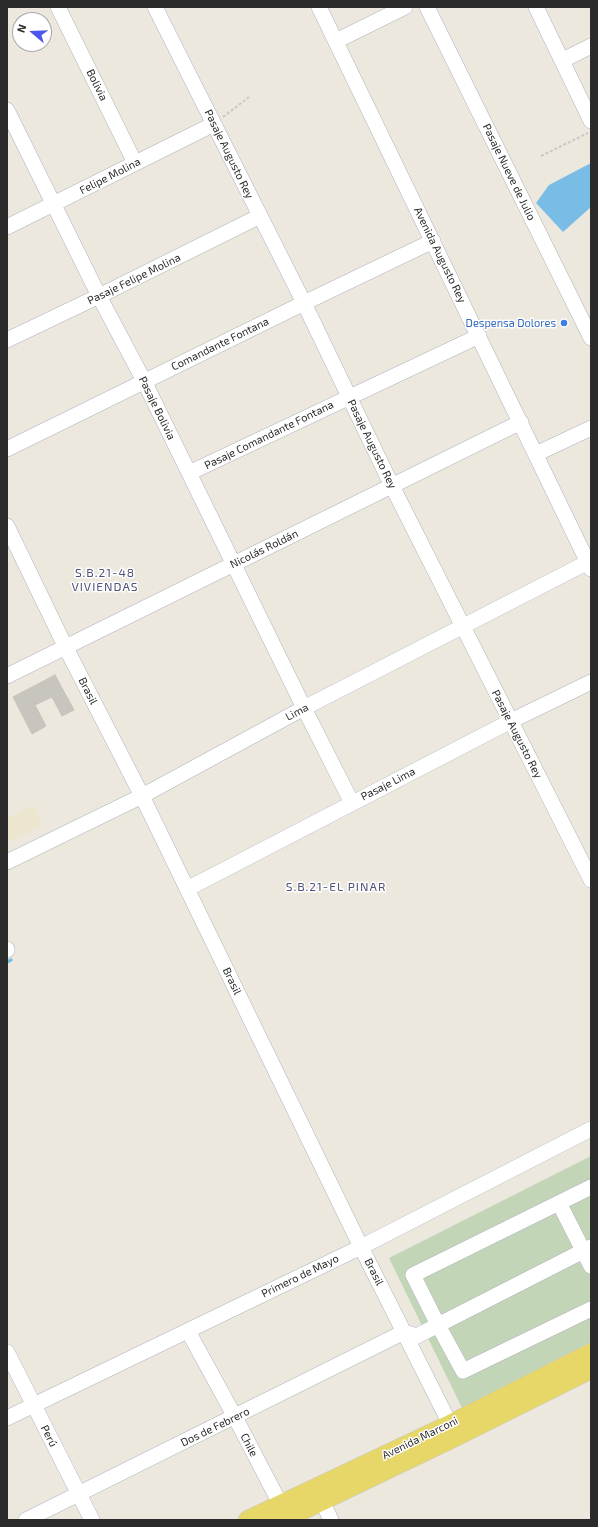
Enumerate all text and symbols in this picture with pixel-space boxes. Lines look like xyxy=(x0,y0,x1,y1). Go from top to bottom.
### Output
north arrow xyxy=(12,12,52,52)
text: N xyxy=(14,22,29,34)
street label: Bolivia xyxy=(84,67,110,103)
street label: Pasaje Augusto Rey xyxy=(202,107,256,201)
street label: Pasaje Nueve de Julio xyxy=(480,121,538,223)
street label: Felipe Molina xyxy=(77,155,143,197)
street label: Avenida Augusto Rey xyxy=(411,205,469,305)
street label: Pasaje Felipe Molina xyxy=(85,251,183,307)
street label: Comandante Fontana xyxy=(169,315,271,373)
place label: Despensa Dolores xyxy=(466,316,556,330)
marker: Despensa Dolores xyxy=(559,318,569,328)
street label: Pasaje Bolivia xyxy=(136,374,178,442)
street label: Pasaje Augusto Rey xyxy=(345,397,399,491)
street label: Pasaje Comandante Fontana xyxy=(202,398,336,472)
street label: Nicolás Roldán xyxy=(228,527,300,571)
district label: S.B.21-48 VIVIENDAS xyxy=(71,566,139,594)
street label: Brasil xyxy=(76,675,100,707)
street label: Pasaje Augusto Rey xyxy=(489,687,545,781)
street label: Lima xyxy=(283,701,311,723)
street label: Pasaje Lima xyxy=(359,765,417,803)
district label: S.B.21-EL PINAR xyxy=(286,880,386,894)
street label: Brasil xyxy=(220,965,244,997)
street label: Primero de Mayo xyxy=(259,1252,341,1300)
street label: Brasil xyxy=(362,1256,386,1288)
street label: Dos de Febrero xyxy=(178,1405,252,1449)
street label: Avenida Marconi xyxy=(380,1414,460,1462)
street label: Perú xyxy=(38,1423,60,1449)
street label: Chile xyxy=(238,1431,260,1459)

